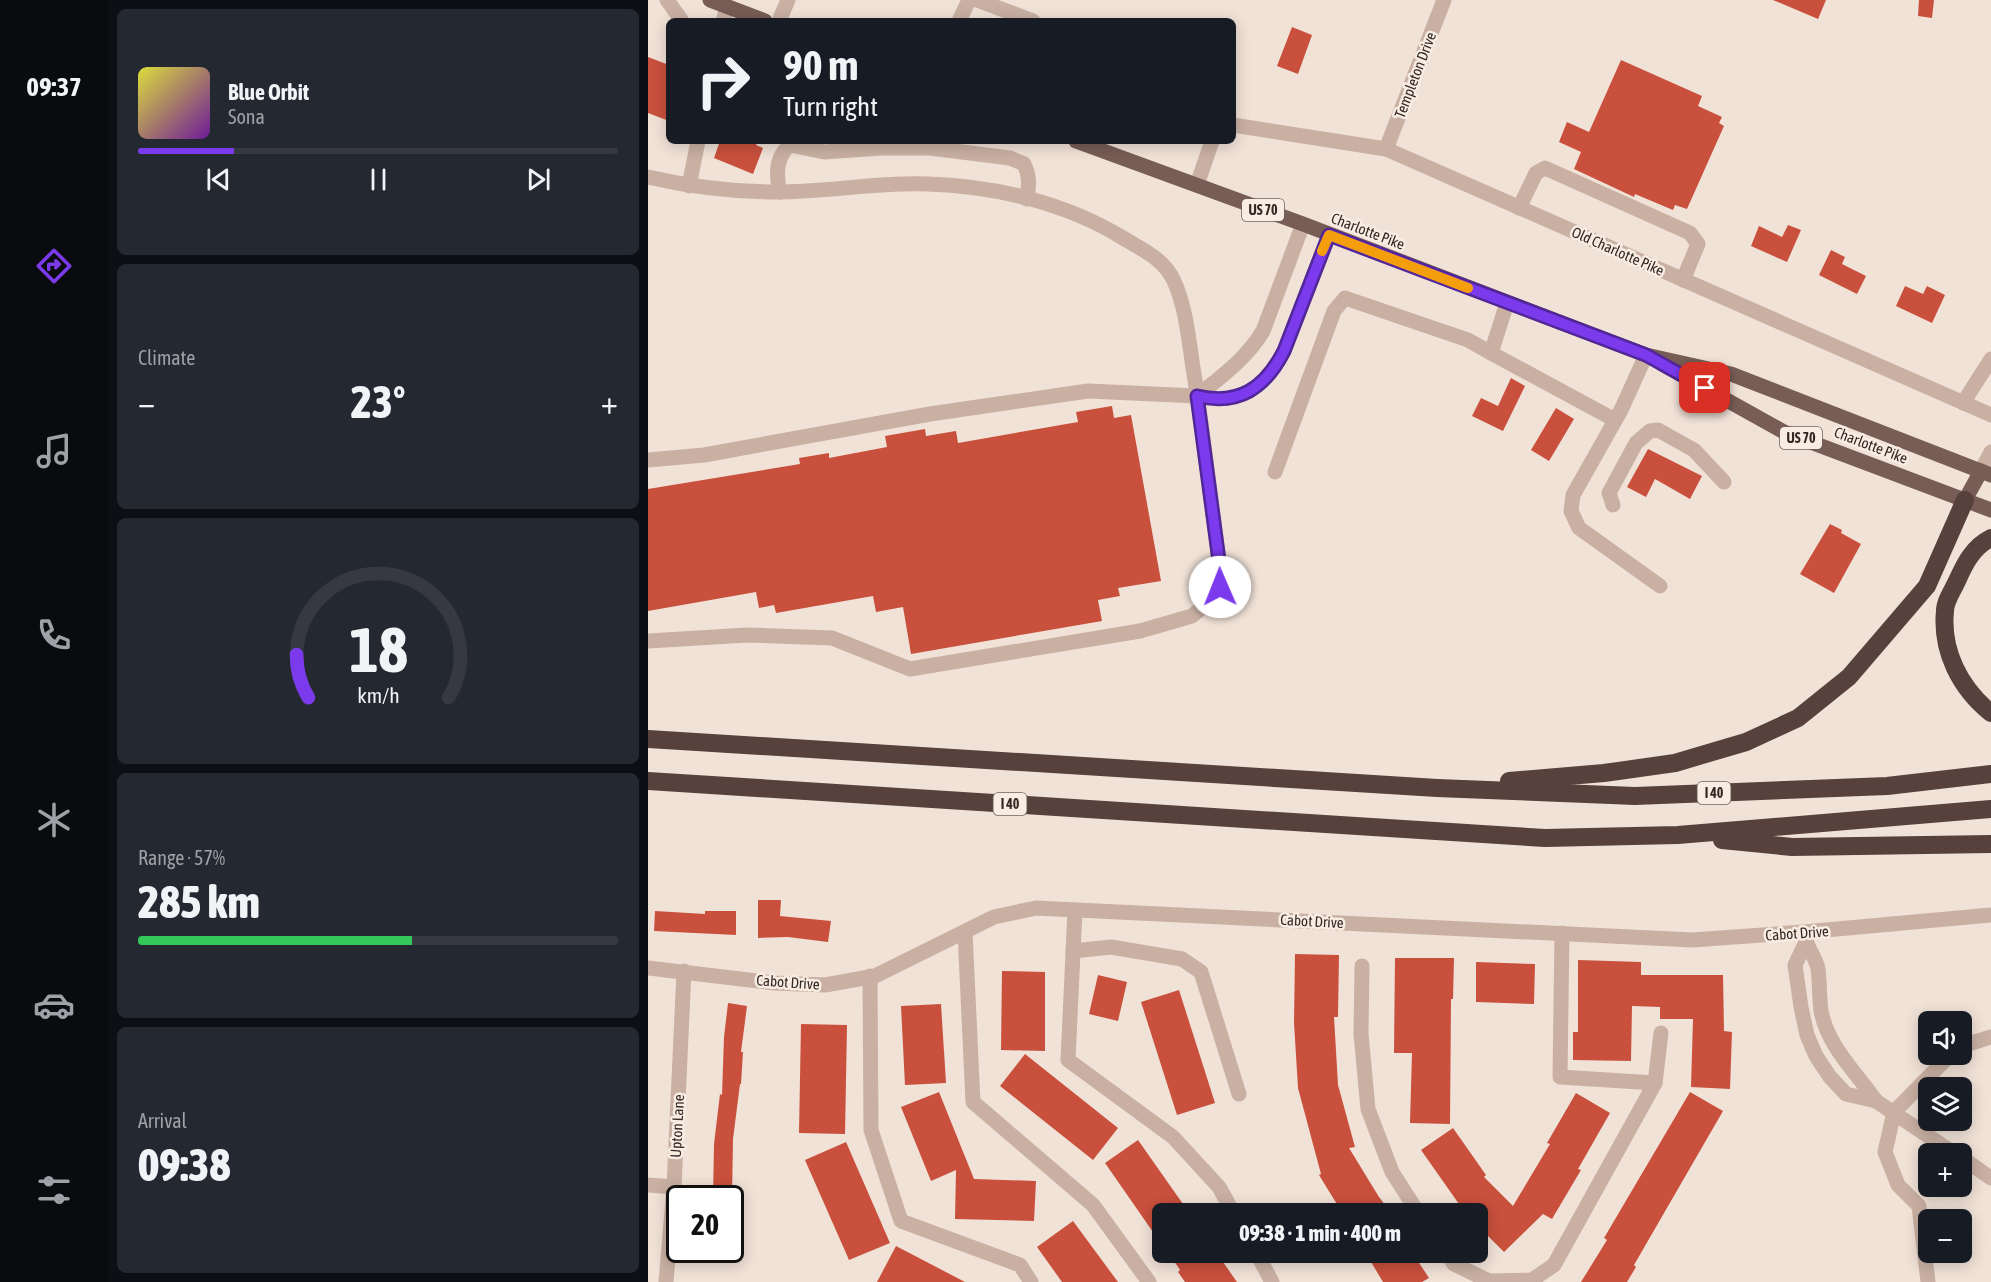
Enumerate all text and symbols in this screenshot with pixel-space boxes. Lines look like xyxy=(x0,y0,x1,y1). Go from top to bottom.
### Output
street label: Templeton Drive xyxy=(1391,29,1439,120)
text: 90 m xyxy=(783,41,858,89)
icon: right xyxy=(684,42,762,120)
text: 09:37 xyxy=(26,71,82,102)
text: Blue Orbit xyxy=(228,79,309,105)
text: Turn right xyxy=(783,91,878,122)
text: Sona xyxy=(228,105,265,128)
icon: previous xyxy=(202,163,235,196)
icon: pause xyxy=(362,163,395,196)
icon: next xyxy=(522,163,555,196)
road number: US 70 xyxy=(1242,199,1284,221)
street label: Charlotte Pike xyxy=(1329,209,1407,253)
street label: Old Charlotte Pike xyxy=(1569,223,1667,279)
icon: directions xyxy=(33,245,75,287)
text: Climate xyxy=(138,346,195,369)
pin xyxy=(1679,362,1730,413)
icon: arrive xyxy=(1688,371,1721,404)
text: 23° xyxy=(351,376,405,428)
text: − xyxy=(138,383,155,421)
text: + xyxy=(601,383,618,421)
street label: Charlotte Pike xyxy=(1832,423,1910,467)
road number: US 70 xyxy=(1780,427,1822,449)
icon: music xyxy=(33,430,75,472)
position arrow xyxy=(1188,555,1252,619)
icon: phone xyxy=(33,614,75,656)
text: 18 xyxy=(349,614,407,685)
text: km/h xyxy=(357,683,399,708)
road number: I 40 xyxy=(1698,782,1730,804)
road number: I 40 xyxy=(994,793,1026,815)
icon: climate xyxy=(33,799,75,841)
text: Range · 57% xyxy=(138,846,225,869)
text: 285 km xyxy=(138,876,260,928)
street label: Cabot Drive xyxy=(1280,911,1344,931)
street label: Cabot Drive xyxy=(1765,922,1829,944)
street label: Cabot Drive xyxy=(756,971,820,993)
icon: car xyxy=(33,984,75,1026)
map controls xyxy=(1918,1011,1972,1263)
button: sound xyxy=(1918,1011,1972,1065)
button: layers xyxy=(1918,1077,1972,1131)
street label: Upton Lane xyxy=(667,1094,687,1158)
text: Arrival xyxy=(138,1109,187,1132)
text: 09:38 xyxy=(138,1139,231,1191)
button: + xyxy=(1918,1143,1972,1197)
icon: filters xyxy=(33,1169,75,1211)
speed limit sign: 20 xyxy=(666,1185,744,1263)
button: − xyxy=(1918,1209,1972,1263)
text: 09:38 · 1 min · 400 m xyxy=(1239,1220,1401,1246)

